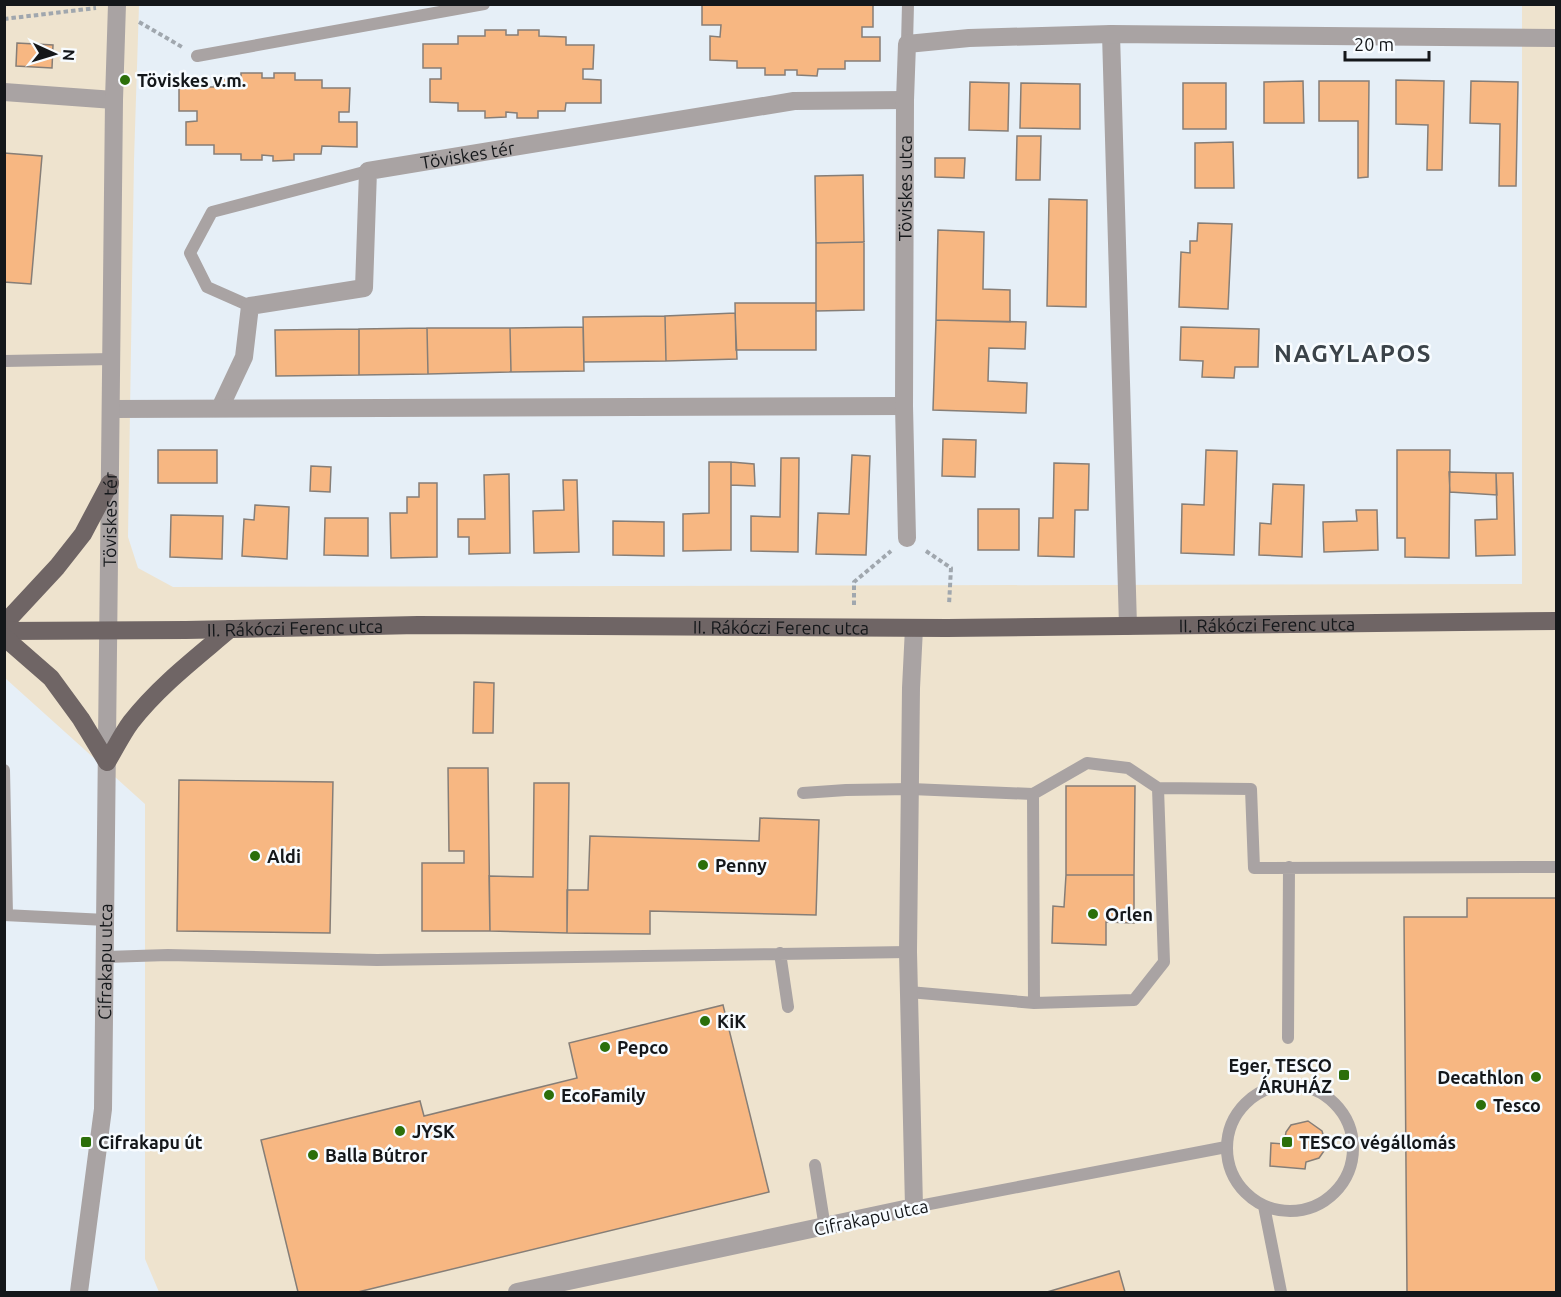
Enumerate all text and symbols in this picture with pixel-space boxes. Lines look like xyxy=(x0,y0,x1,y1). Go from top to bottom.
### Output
north arrow xyxy=(24,24,84,84)
scale bar xyxy=(1345,24,1429,62)
text: 20 m xyxy=(1354,34,1394,54)
text: N xyxy=(60,48,78,62)
place label: Töviskes v.m. xyxy=(137,70,246,90)
marker: Töviskes v.m. xyxy=(118,73,132,87)
street label: Töviskes utca xyxy=(895,135,915,241)
street label: Töviskes tér xyxy=(419,137,516,172)
district label: NAGYLAPOS xyxy=(1274,340,1432,367)
street label: Töviskes tér xyxy=(99,472,120,567)
street label: II. Rákóczi Ferenc utca xyxy=(1179,613,1355,635)
street label: II. Rákóczi Ferenc utca xyxy=(207,616,383,640)
street label: II. Rákóczi Ferenc utca xyxy=(693,617,869,638)
place label: Aldi xyxy=(267,846,301,866)
marker: Aldi xyxy=(248,849,262,863)
place label: Penny xyxy=(715,855,767,875)
marker: Penny xyxy=(696,858,710,872)
street label: Cifrakapu utca xyxy=(94,903,115,1020)
place label: Orlen xyxy=(1105,904,1153,924)
marker: Orlen xyxy=(1086,907,1100,921)
place label: KiK xyxy=(717,1011,746,1031)
marker: KiK xyxy=(698,1014,712,1028)
place label: Pepco xyxy=(617,1037,669,1057)
marker: Pepco xyxy=(598,1040,612,1054)
place label: Eger, TESCO ÁRUHÁZ xyxy=(1228,1055,1332,1096)
place label: Decathlon xyxy=(1437,1067,1524,1087)
marker: Eger, TESCO ÁRUHÁZ xyxy=(1337,1068,1351,1082)
marker: Decathlon xyxy=(1529,1070,1543,1084)
place label: EcoFamily xyxy=(561,1085,646,1105)
marker: EcoFamily xyxy=(542,1088,556,1102)
place label: Tesco xyxy=(1493,1095,1541,1115)
marker: Tesco xyxy=(1474,1098,1488,1112)
place label: JYSK xyxy=(412,1121,455,1141)
marker: JYSK xyxy=(393,1124,407,1138)
place label: Cifrakapu út xyxy=(98,1132,203,1152)
place label: TESCO végállomás xyxy=(1299,1132,1456,1152)
marker: Cifrakapu út xyxy=(79,1135,93,1149)
marker: TESCO végállomás xyxy=(1280,1135,1294,1149)
place label: Balla Bútror xyxy=(325,1145,428,1165)
marker: Balla Bútror xyxy=(306,1148,320,1162)
street label: Cifrakapu utca xyxy=(812,1195,930,1239)

